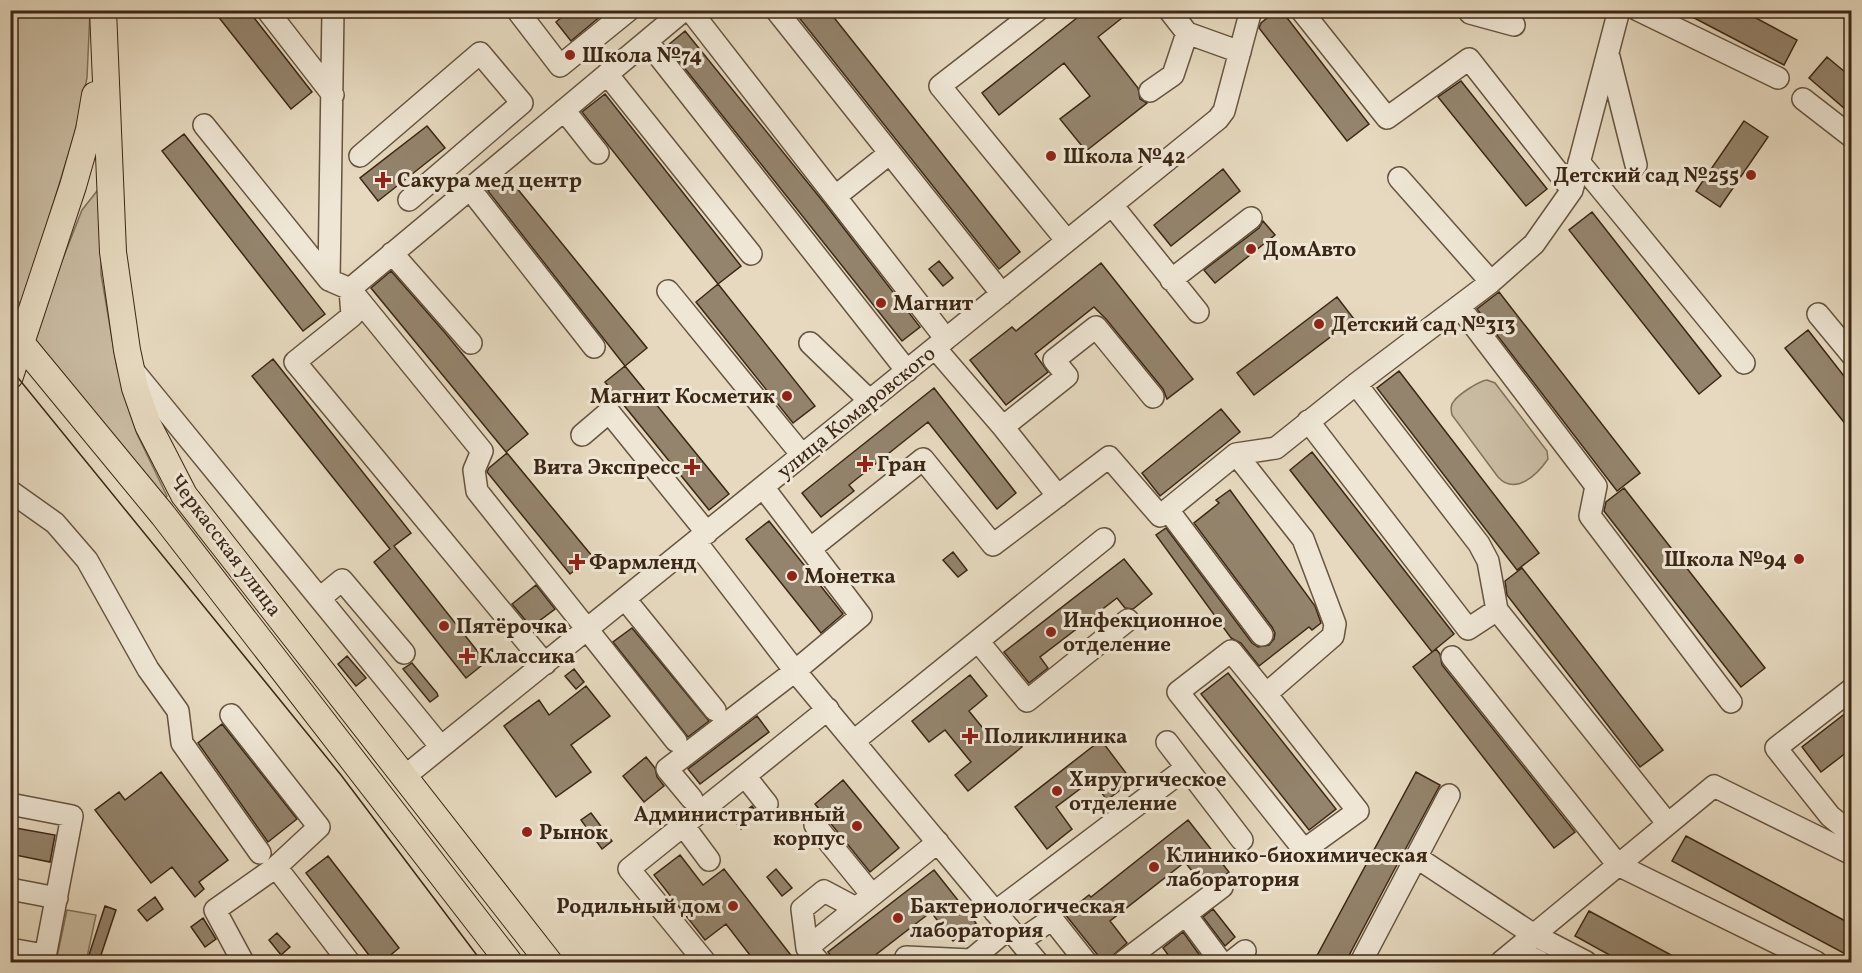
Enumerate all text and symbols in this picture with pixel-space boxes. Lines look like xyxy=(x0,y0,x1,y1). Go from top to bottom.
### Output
place label: Школа №74 xyxy=(582,42,702,71)
marker: Школа №74 xyxy=(563,48,577,62)
place label: Школа №42 xyxy=(1063,143,1186,172)
marker: Школа №42 xyxy=(1044,149,1058,163)
place label: Детский сад №255 xyxy=(1553,162,1739,191)
place label: Сакура мед центр xyxy=(397,167,582,196)
marker: Детский сад №255 xyxy=(1744,168,1758,182)
marker: Сакура мед центр xyxy=(374,171,392,189)
place label: ДомАвто xyxy=(1263,236,1356,265)
marker: ДомАвто xyxy=(1244,242,1258,256)
place label: Магнит xyxy=(893,290,974,319)
marker: Магнит xyxy=(874,296,888,310)
place label: Детский сад №313 xyxy=(1331,311,1515,340)
marker: Детский сад №313 xyxy=(1312,317,1326,331)
street label: улица Комаровского xyxy=(771,340,942,486)
place label: Магнит Косметик xyxy=(590,383,775,412)
marker: Магнит Косметик xyxy=(780,389,794,403)
place label: Гран xyxy=(877,451,926,480)
place label: Вита Экспресс xyxy=(533,454,680,483)
marker: Гран xyxy=(858,457,872,471)
marker: Вита Экспресс xyxy=(685,460,699,474)
street label: Черкасская улица xyxy=(162,469,288,623)
place label: Школа №94 xyxy=(1664,546,1787,575)
place label: Фармленд xyxy=(589,549,697,578)
marker: Школа №94 xyxy=(1792,552,1806,566)
marker: Фармленд xyxy=(570,555,584,569)
place label: Монетка xyxy=(804,563,896,592)
marker: Монетка xyxy=(785,569,799,583)
place label: Инфекционное отделение xyxy=(1063,607,1223,660)
place label: Пятёрочка xyxy=(456,613,568,642)
marker: Пятёрочка xyxy=(437,619,451,633)
marker: Инфекционное отделение xyxy=(1044,625,1058,639)
place label: Классика xyxy=(479,643,575,672)
marker: Классика xyxy=(460,649,474,663)
place label: Поликлиника xyxy=(984,723,1128,752)
marker: Поликлиника xyxy=(961,727,979,745)
place label: Хирургическое отделение xyxy=(1069,766,1226,819)
marker: Хирургическое отделение xyxy=(1050,784,1064,798)
place label: Административный корпус xyxy=(634,801,845,854)
place label: Рынок xyxy=(539,819,609,848)
marker: Административный корпус xyxy=(850,819,864,833)
marker: Рынок xyxy=(520,825,534,839)
place label: Клинико-биохимическая лаборатория xyxy=(1166,842,1428,895)
marker: Клинико-биохимическая лаборатория xyxy=(1147,860,1161,874)
place label: Родильный дом xyxy=(556,893,721,922)
place label: Бактериологическая лаборатория xyxy=(910,893,1125,946)
marker: Родильный дом xyxy=(726,899,740,913)
marker: Бактериологическая лаборатория xyxy=(891,911,905,925)

